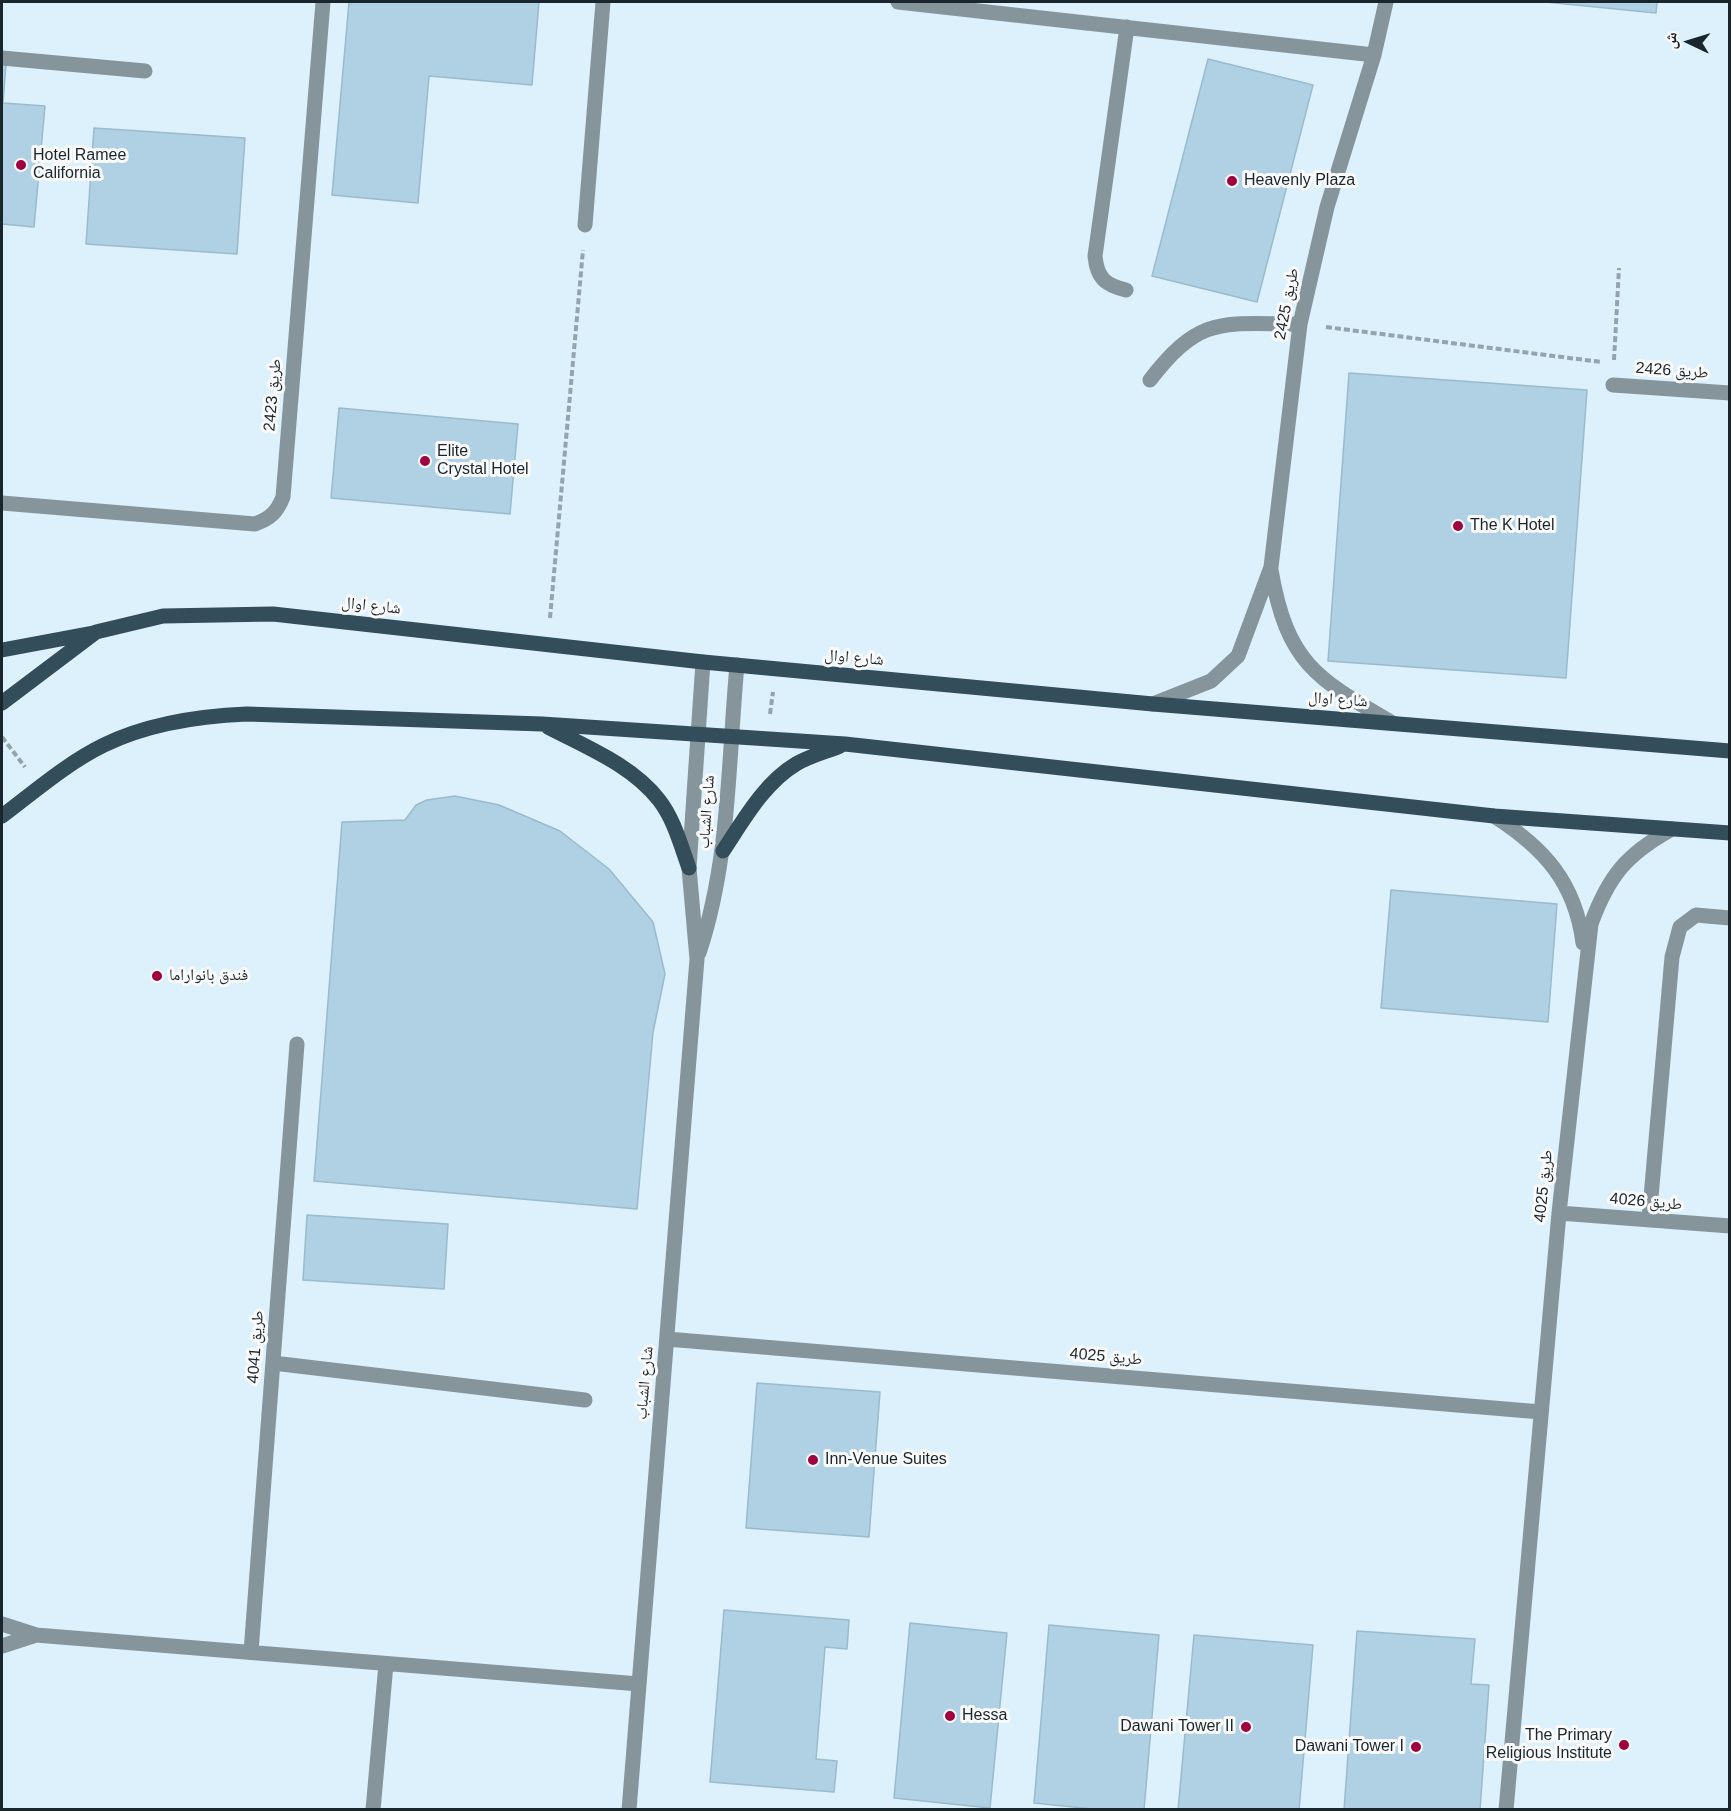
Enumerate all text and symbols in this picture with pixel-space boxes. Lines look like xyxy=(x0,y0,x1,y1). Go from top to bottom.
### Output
north arrow xyxy=(1659,12,1719,72)
text: ش xyxy=(1661,32,1680,50)
place label: Hotel Ramee California xyxy=(33,146,126,184)
marker: Hotel Ramee California xyxy=(14,158,28,172)
place label: Heavenly Plaza xyxy=(1244,171,1355,191)
marker: Heavenly Plaza xyxy=(1225,174,1239,188)
street label: طريق 2425 xyxy=(1271,266,1303,342)
street label: طريق 2423 xyxy=(260,358,286,432)
street label: طريق 2426 xyxy=(1635,359,1709,383)
place label: Elite Crystal Hotel xyxy=(437,442,529,480)
marker: Elite Crystal Hotel xyxy=(418,454,432,468)
place label: The K Hotel xyxy=(1470,516,1554,536)
marker: The K Hotel xyxy=(1451,519,1465,533)
street label: شارع اوال xyxy=(340,593,402,619)
street label: شارع اوال xyxy=(824,646,884,670)
street label: شارع اوال xyxy=(1308,688,1368,712)
street label: شارع الشباب xyxy=(695,775,719,849)
place label: فندق بانواراما xyxy=(169,966,248,986)
marker: فندق بانواراما xyxy=(150,969,164,983)
street label: طريق 4025 xyxy=(1531,1149,1557,1223)
street label: طريق 4026 xyxy=(1609,1189,1683,1215)
street label: طريق 4041 xyxy=(244,1310,268,1384)
street label: طريق 4025 xyxy=(1069,1344,1143,1370)
street label: شارع الشباب xyxy=(632,1345,658,1421)
place label: Inn-Venue Suites xyxy=(825,1450,947,1470)
marker: Inn-Venue Suites xyxy=(806,1453,820,1467)
place label: Hessa xyxy=(962,1706,1007,1726)
marker: Hessa xyxy=(943,1709,957,1723)
place label: Dawani Tower II xyxy=(1120,1717,1234,1737)
marker: Dawani Tower II xyxy=(1239,1720,1253,1734)
place label: The Primary Religious Institute xyxy=(1486,1726,1612,1764)
place label: Dawani Tower I xyxy=(1295,1737,1404,1757)
marker: The Primary Religious Institute xyxy=(1617,1738,1631,1752)
marker: Dawani Tower I xyxy=(1409,1740,1423,1754)

